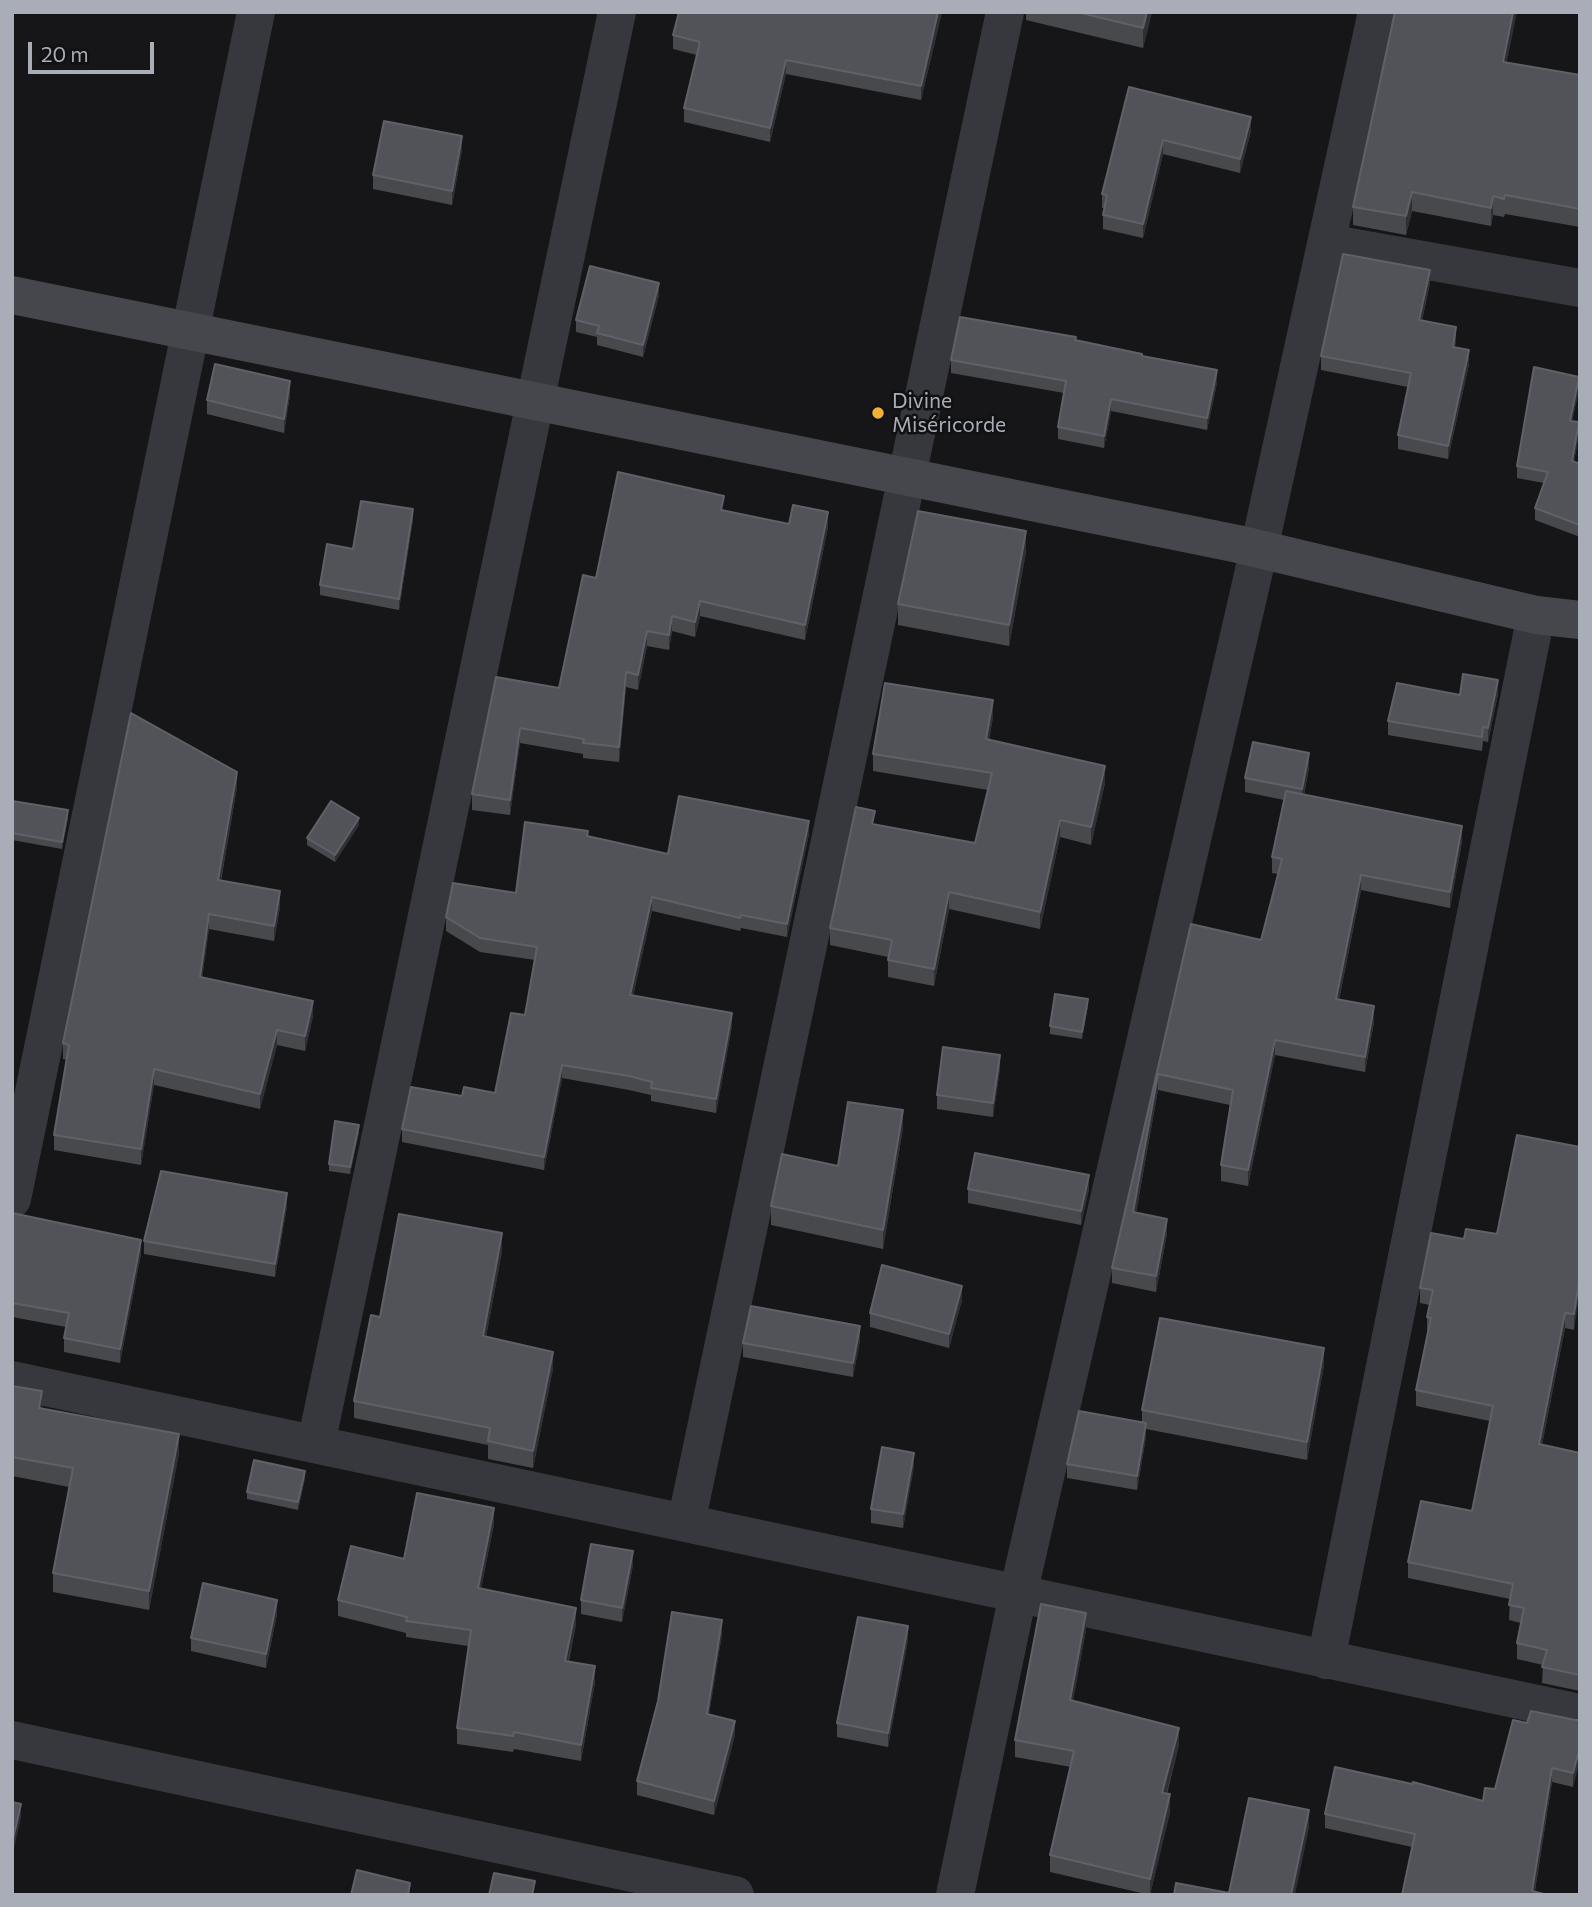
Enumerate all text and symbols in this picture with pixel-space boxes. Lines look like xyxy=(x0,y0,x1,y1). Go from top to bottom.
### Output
scale bar xyxy=(32,28,158,72)
text: 20 m xyxy=(41,41,89,66)
place label: Divine Miséricorde xyxy=(892,388,1006,438)
marker: Divine Miséricorde xyxy=(870,405,886,421)

